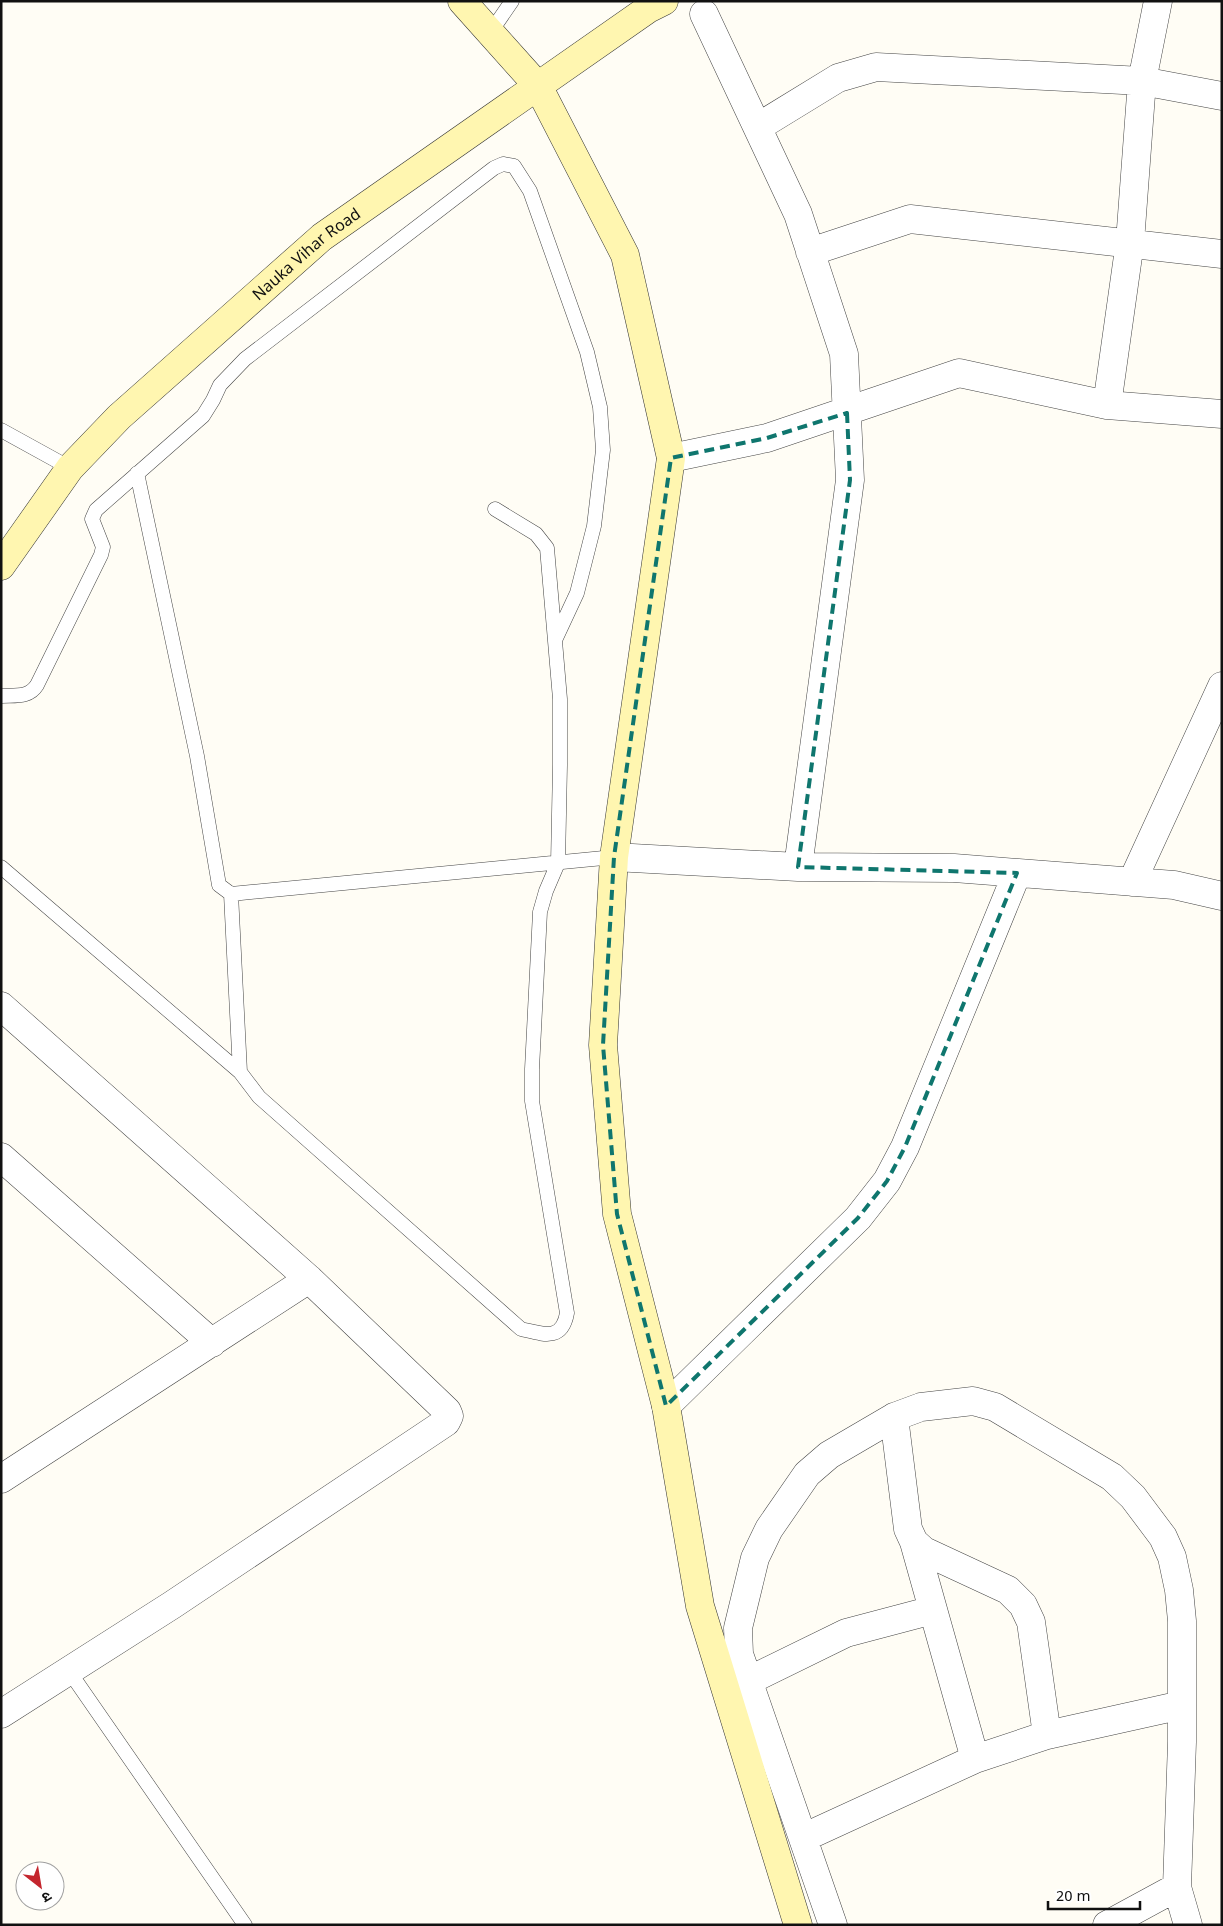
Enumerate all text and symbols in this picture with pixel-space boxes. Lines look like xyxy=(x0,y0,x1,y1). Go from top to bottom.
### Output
street label: Nauka Vihar Road xyxy=(249,205,366,307)
north arrow xyxy=(15,1861,65,1911)
scale bar xyxy=(1048,1878,1140,1910)
text: उ xyxy=(37,1886,54,1907)
text: 20 m xyxy=(1056,1888,1090,1907)

